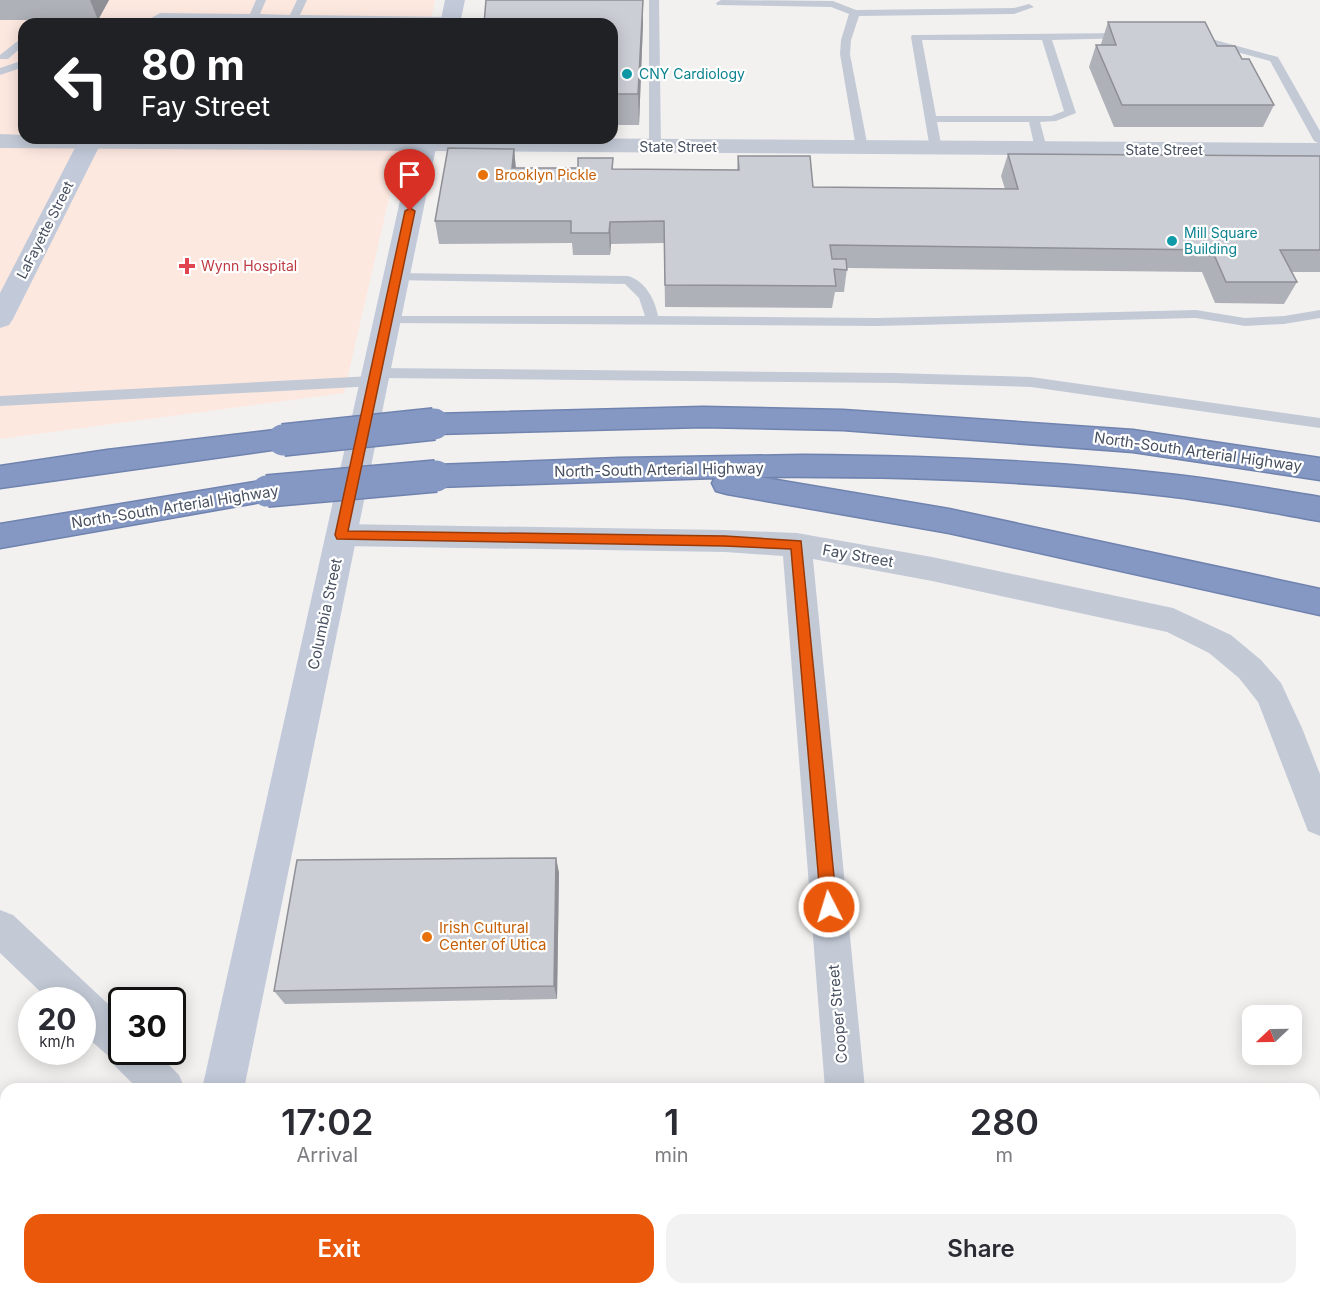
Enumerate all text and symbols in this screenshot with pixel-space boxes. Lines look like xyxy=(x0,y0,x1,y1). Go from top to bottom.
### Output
text: 80 m xyxy=(141,39,245,90)
icon: left xyxy=(42,42,120,120)
place label: CNY Cardiology xyxy=(639,65,745,82)
marker: CNY Cardiology xyxy=(620,67,634,81)
text: Fay Street xyxy=(141,90,270,123)
street label: State Street xyxy=(639,138,717,155)
street label: State Street xyxy=(1125,141,1203,158)
pin xyxy=(384,149,435,211)
icon: arrive xyxy=(393,158,426,191)
place label: Brooklyn Pickle xyxy=(495,166,597,183)
marker: Brooklyn Pickle xyxy=(476,168,490,182)
street label: LaFayette Street xyxy=(13,178,77,281)
place label: Mill Square Building xyxy=(1184,224,1258,257)
marker: Mill Square Building xyxy=(1165,234,1179,248)
marker: Wynn Hospital xyxy=(178,257,196,275)
place label: Wynn Hospital xyxy=(201,257,297,274)
street label: North-South Arterial Highway xyxy=(1093,428,1304,476)
street label: North-South Arterial Highway xyxy=(554,458,765,481)
street label: North-South Arterial Highway xyxy=(70,481,280,532)
street label: Fay Street xyxy=(821,540,895,571)
street label: Columbia Street xyxy=(303,556,346,671)
position arrow xyxy=(797,875,861,939)
place label: Irish Cultural Center of Utica xyxy=(439,918,547,954)
marker: Irish Cultural Center of Utica xyxy=(420,930,434,944)
street label: Cooper Street xyxy=(824,964,851,1064)
speed limit sign: 30 xyxy=(108,987,186,1065)
text: 20 xyxy=(37,1001,77,1037)
north arrow xyxy=(1242,1005,1302,1065)
map controls xyxy=(1242,1005,1302,1065)
text: km/h xyxy=(39,1032,75,1051)
text: 17:02 xyxy=(281,1100,373,1144)
text: 1 xyxy=(664,1100,679,1144)
text: 280 xyxy=(970,1100,1039,1144)
text: Arrival xyxy=(296,1143,358,1167)
text: min xyxy=(654,1143,689,1167)
text: m xyxy=(996,1143,1013,1167)
button: Exit xyxy=(24,1214,654,1283)
button: Share xyxy=(666,1214,1296,1283)

